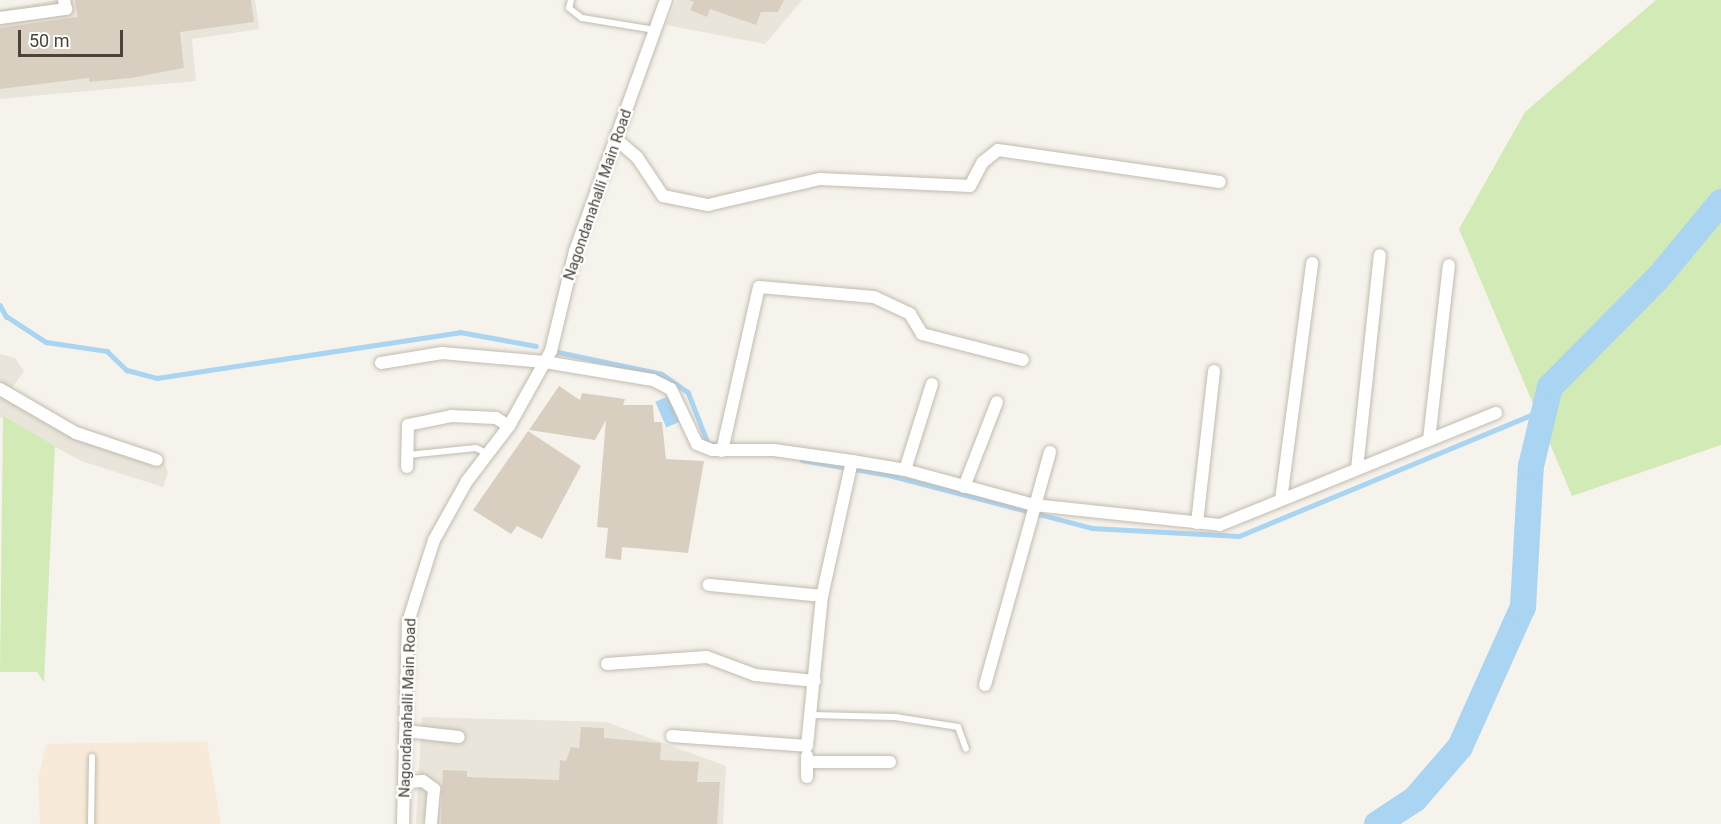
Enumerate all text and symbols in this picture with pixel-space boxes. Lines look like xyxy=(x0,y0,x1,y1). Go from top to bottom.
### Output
scale bar xyxy=(21,18,126,56)
text: 50 m xyxy=(29,30,69,51)
street label: Nagondanahalli Main Road xyxy=(560,107,636,283)
street label: Nagondanahalli Main Road xyxy=(396,618,420,798)

